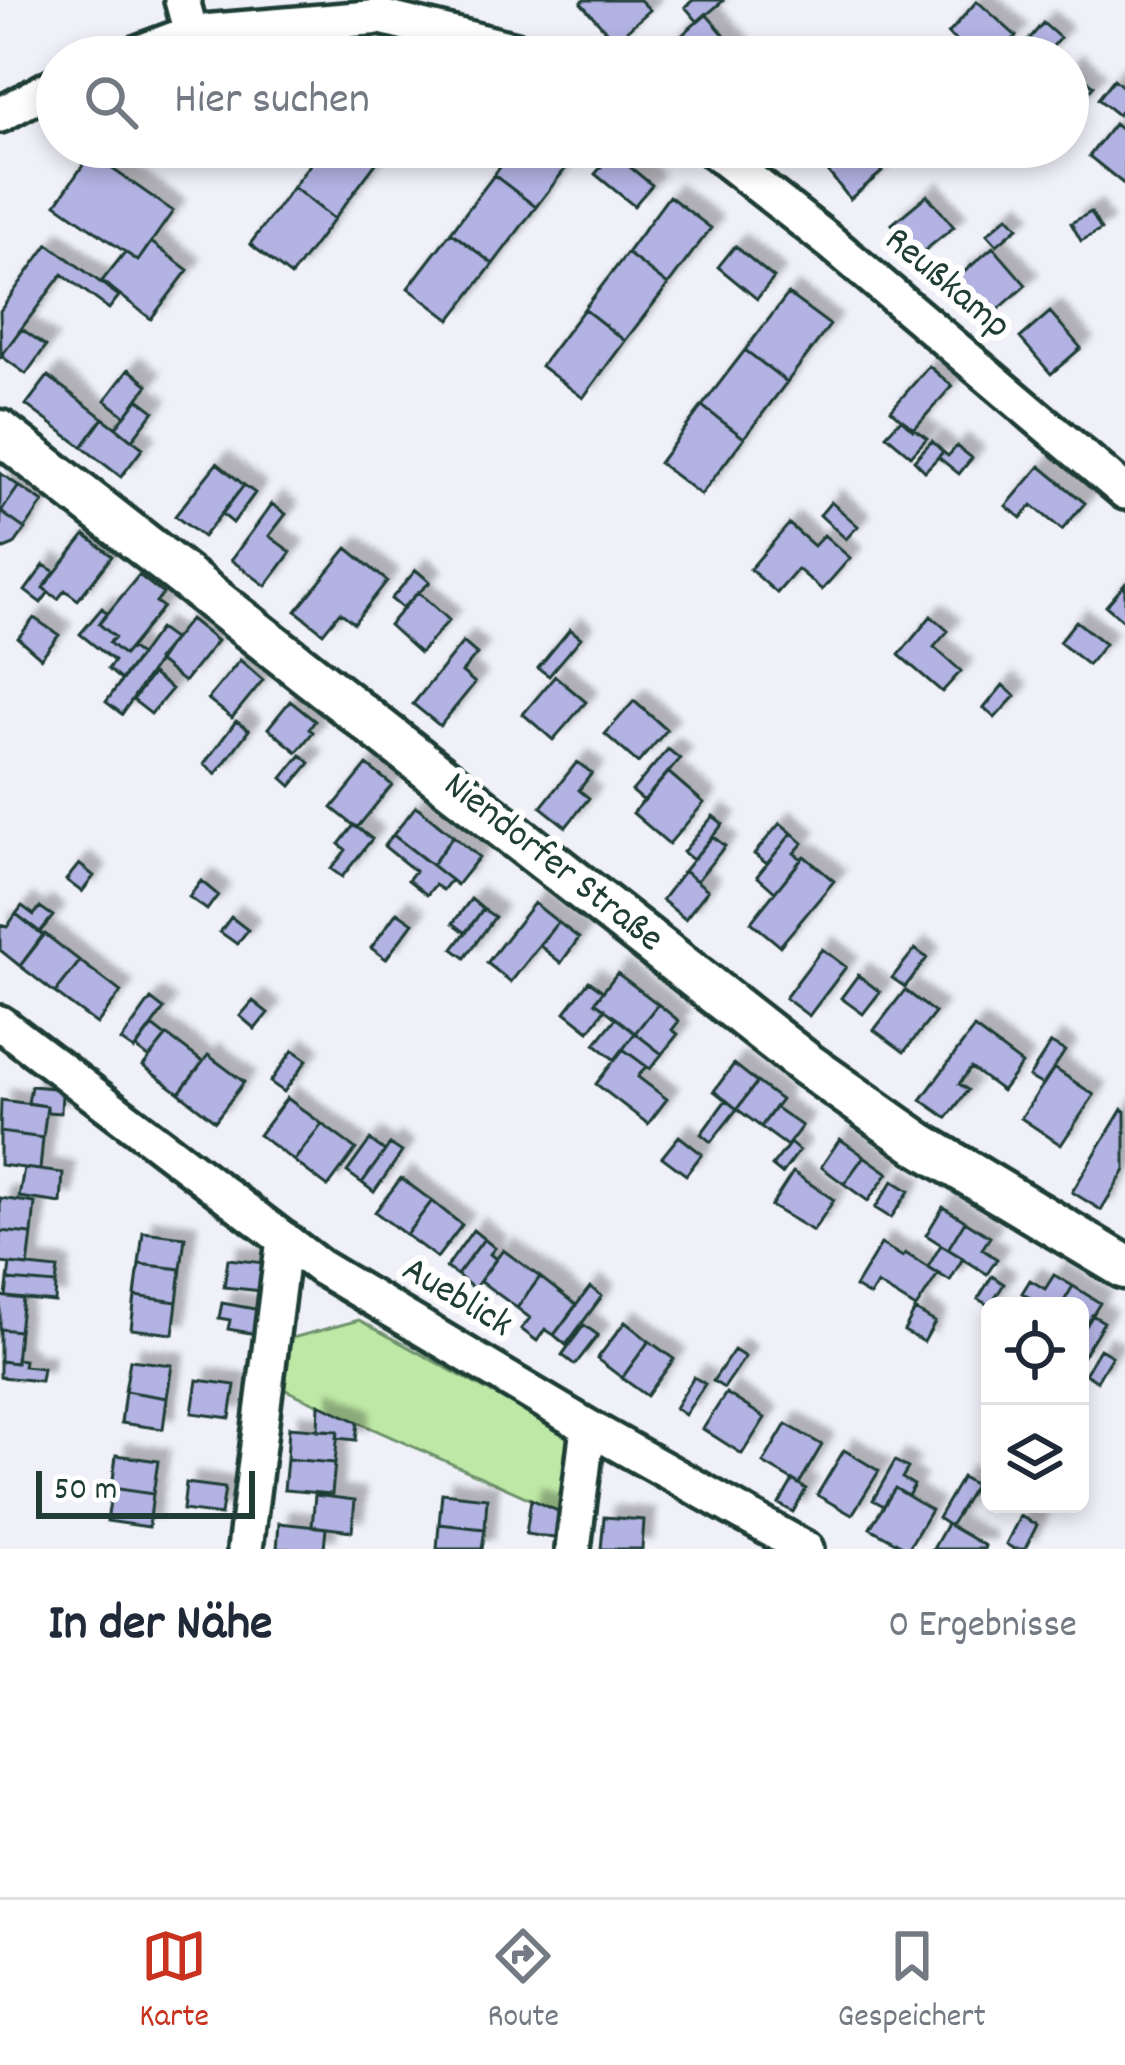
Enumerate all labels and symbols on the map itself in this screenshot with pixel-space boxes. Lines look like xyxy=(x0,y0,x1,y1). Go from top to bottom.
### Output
street label: Reußkamp xyxy=(871,216,1021,354)
street label: Niendorfer Straße xyxy=(430,760,674,968)
street label: Aueblick xyxy=(390,1244,522,1354)
scale bar xyxy=(36,1465,255,1518)

